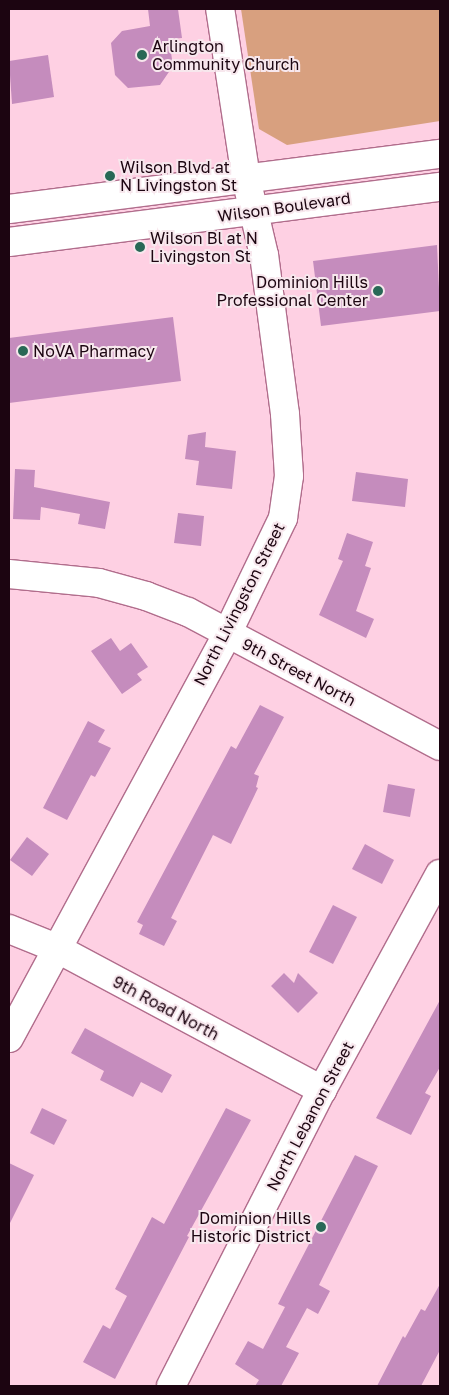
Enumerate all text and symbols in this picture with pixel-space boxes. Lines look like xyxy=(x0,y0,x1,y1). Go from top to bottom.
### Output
place label: Arlington Community Church xyxy=(152,36,299,74)
marker: Arlington Community Church xyxy=(136,49,148,61)
place label: Wilson Blvd at N Livingston St xyxy=(120,157,237,195)
marker: Wilson Blvd at N Livingston St xyxy=(104,170,116,182)
street label: Wilson Boulevard xyxy=(216,188,352,226)
place label: Wilson Bl at N Livingston St xyxy=(150,228,258,266)
marker: Wilson Bl at N Livingston St xyxy=(134,241,146,253)
place label: Dominion Hills Professional Center xyxy=(216,272,368,310)
marker: Dominion Hills Professional Center xyxy=(372,285,384,297)
place label: NoVA Pharmacy xyxy=(33,341,155,361)
marker: NoVA Pharmacy xyxy=(17,345,29,357)
street label: North Livingston Street xyxy=(189,519,289,689)
street label: 9th Street North xyxy=(239,634,359,710)
street label: 9th Road North xyxy=(110,972,222,1044)
street label: North Lebanon Street xyxy=(262,1038,358,1194)
place label: Dominion Hills Historic District xyxy=(191,1208,311,1246)
marker: Dominion Hills Historic District xyxy=(315,1221,327,1233)

